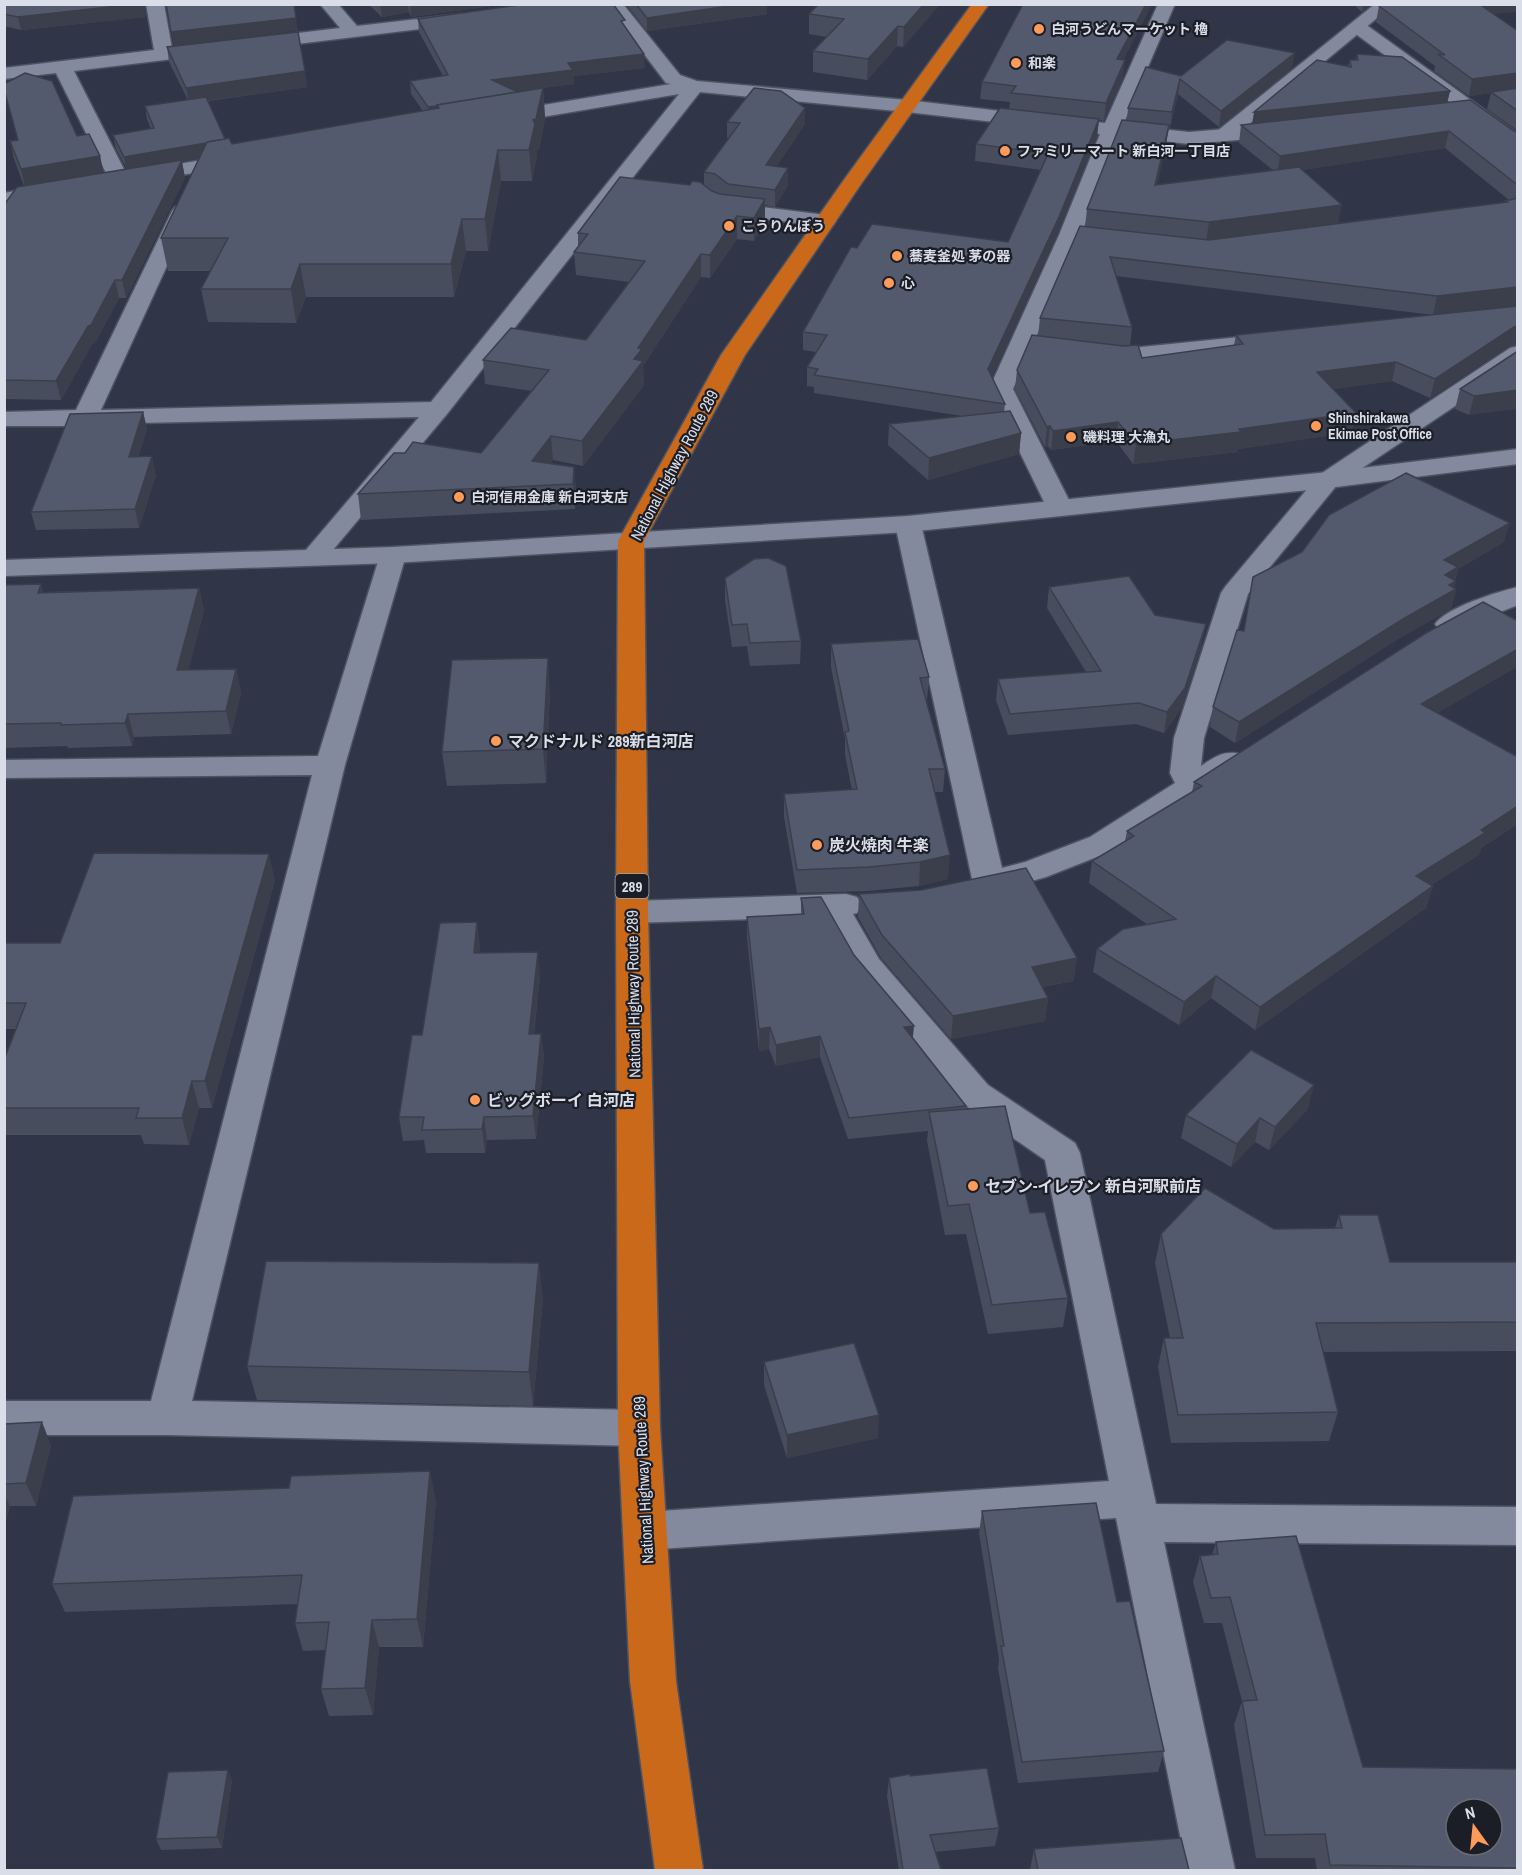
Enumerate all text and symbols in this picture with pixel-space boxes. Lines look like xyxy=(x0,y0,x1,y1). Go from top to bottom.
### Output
place label: 白河うどんマーケット 櫓 xyxy=(1051,20,1208,38)
marker: 白河うどんマーケット 櫓 xyxy=(1032,22,1046,36)
place label: 和楽 xyxy=(1028,54,1056,72)
marker: 和楽 xyxy=(1009,56,1023,70)
place label: ファミリーマート 新白河一丁目店 xyxy=(1017,142,1230,160)
marker: ファミリーマート 新白河一丁目店 xyxy=(998,144,1012,158)
place label: こうりんぼう xyxy=(741,217,825,235)
marker: こうりんぼう xyxy=(722,219,736,233)
place label: 蕎麦釜処 茅の器 xyxy=(909,247,1011,265)
marker: 蕎麦釜処 茅の器 xyxy=(890,249,904,263)
place label: 心 xyxy=(901,274,915,292)
marker: 心 xyxy=(882,276,896,290)
street label: National Highway Route 289 xyxy=(625,386,723,544)
place label: Shinshirakawa Ekimae Post Office xyxy=(1328,409,1432,443)
marker: Shinshirakawa Ekimae Post Office xyxy=(1309,419,1323,433)
place label: 磯料理 大漁丸 xyxy=(1082,428,1170,446)
marker: 磯料理 大漁丸 xyxy=(1064,430,1078,444)
place label: 白河信用金庫 新白河支店 xyxy=(471,488,628,506)
marker: 白河信用金庫 新白河支店 xyxy=(452,490,466,504)
place label: マクドナルド 289新白河店 xyxy=(508,730,694,752)
marker: マクドナルド 289新白河店 xyxy=(489,734,503,748)
place label: 炭火焼肉 牛楽 xyxy=(829,834,929,856)
marker: 炭火焼肉 牛楽 xyxy=(810,838,824,852)
road number: 289 xyxy=(616,874,648,898)
street label: National Highway Route 289 xyxy=(621,910,645,1078)
place label: ビッグボーイ 白河店 xyxy=(487,1089,635,1111)
marker: ビッグボーイ 白河店 xyxy=(468,1093,482,1107)
place label: セブン‐イレブン 新白河駅前店 xyxy=(985,1175,1201,1197)
marker: セブン‐イレブン 新白河駅前店 xyxy=(966,1179,980,1193)
street label: National Highway Route 289 xyxy=(628,1396,658,1564)
north arrow xyxy=(1444,1797,1504,1857)
text: N xyxy=(1463,1801,1478,1824)

